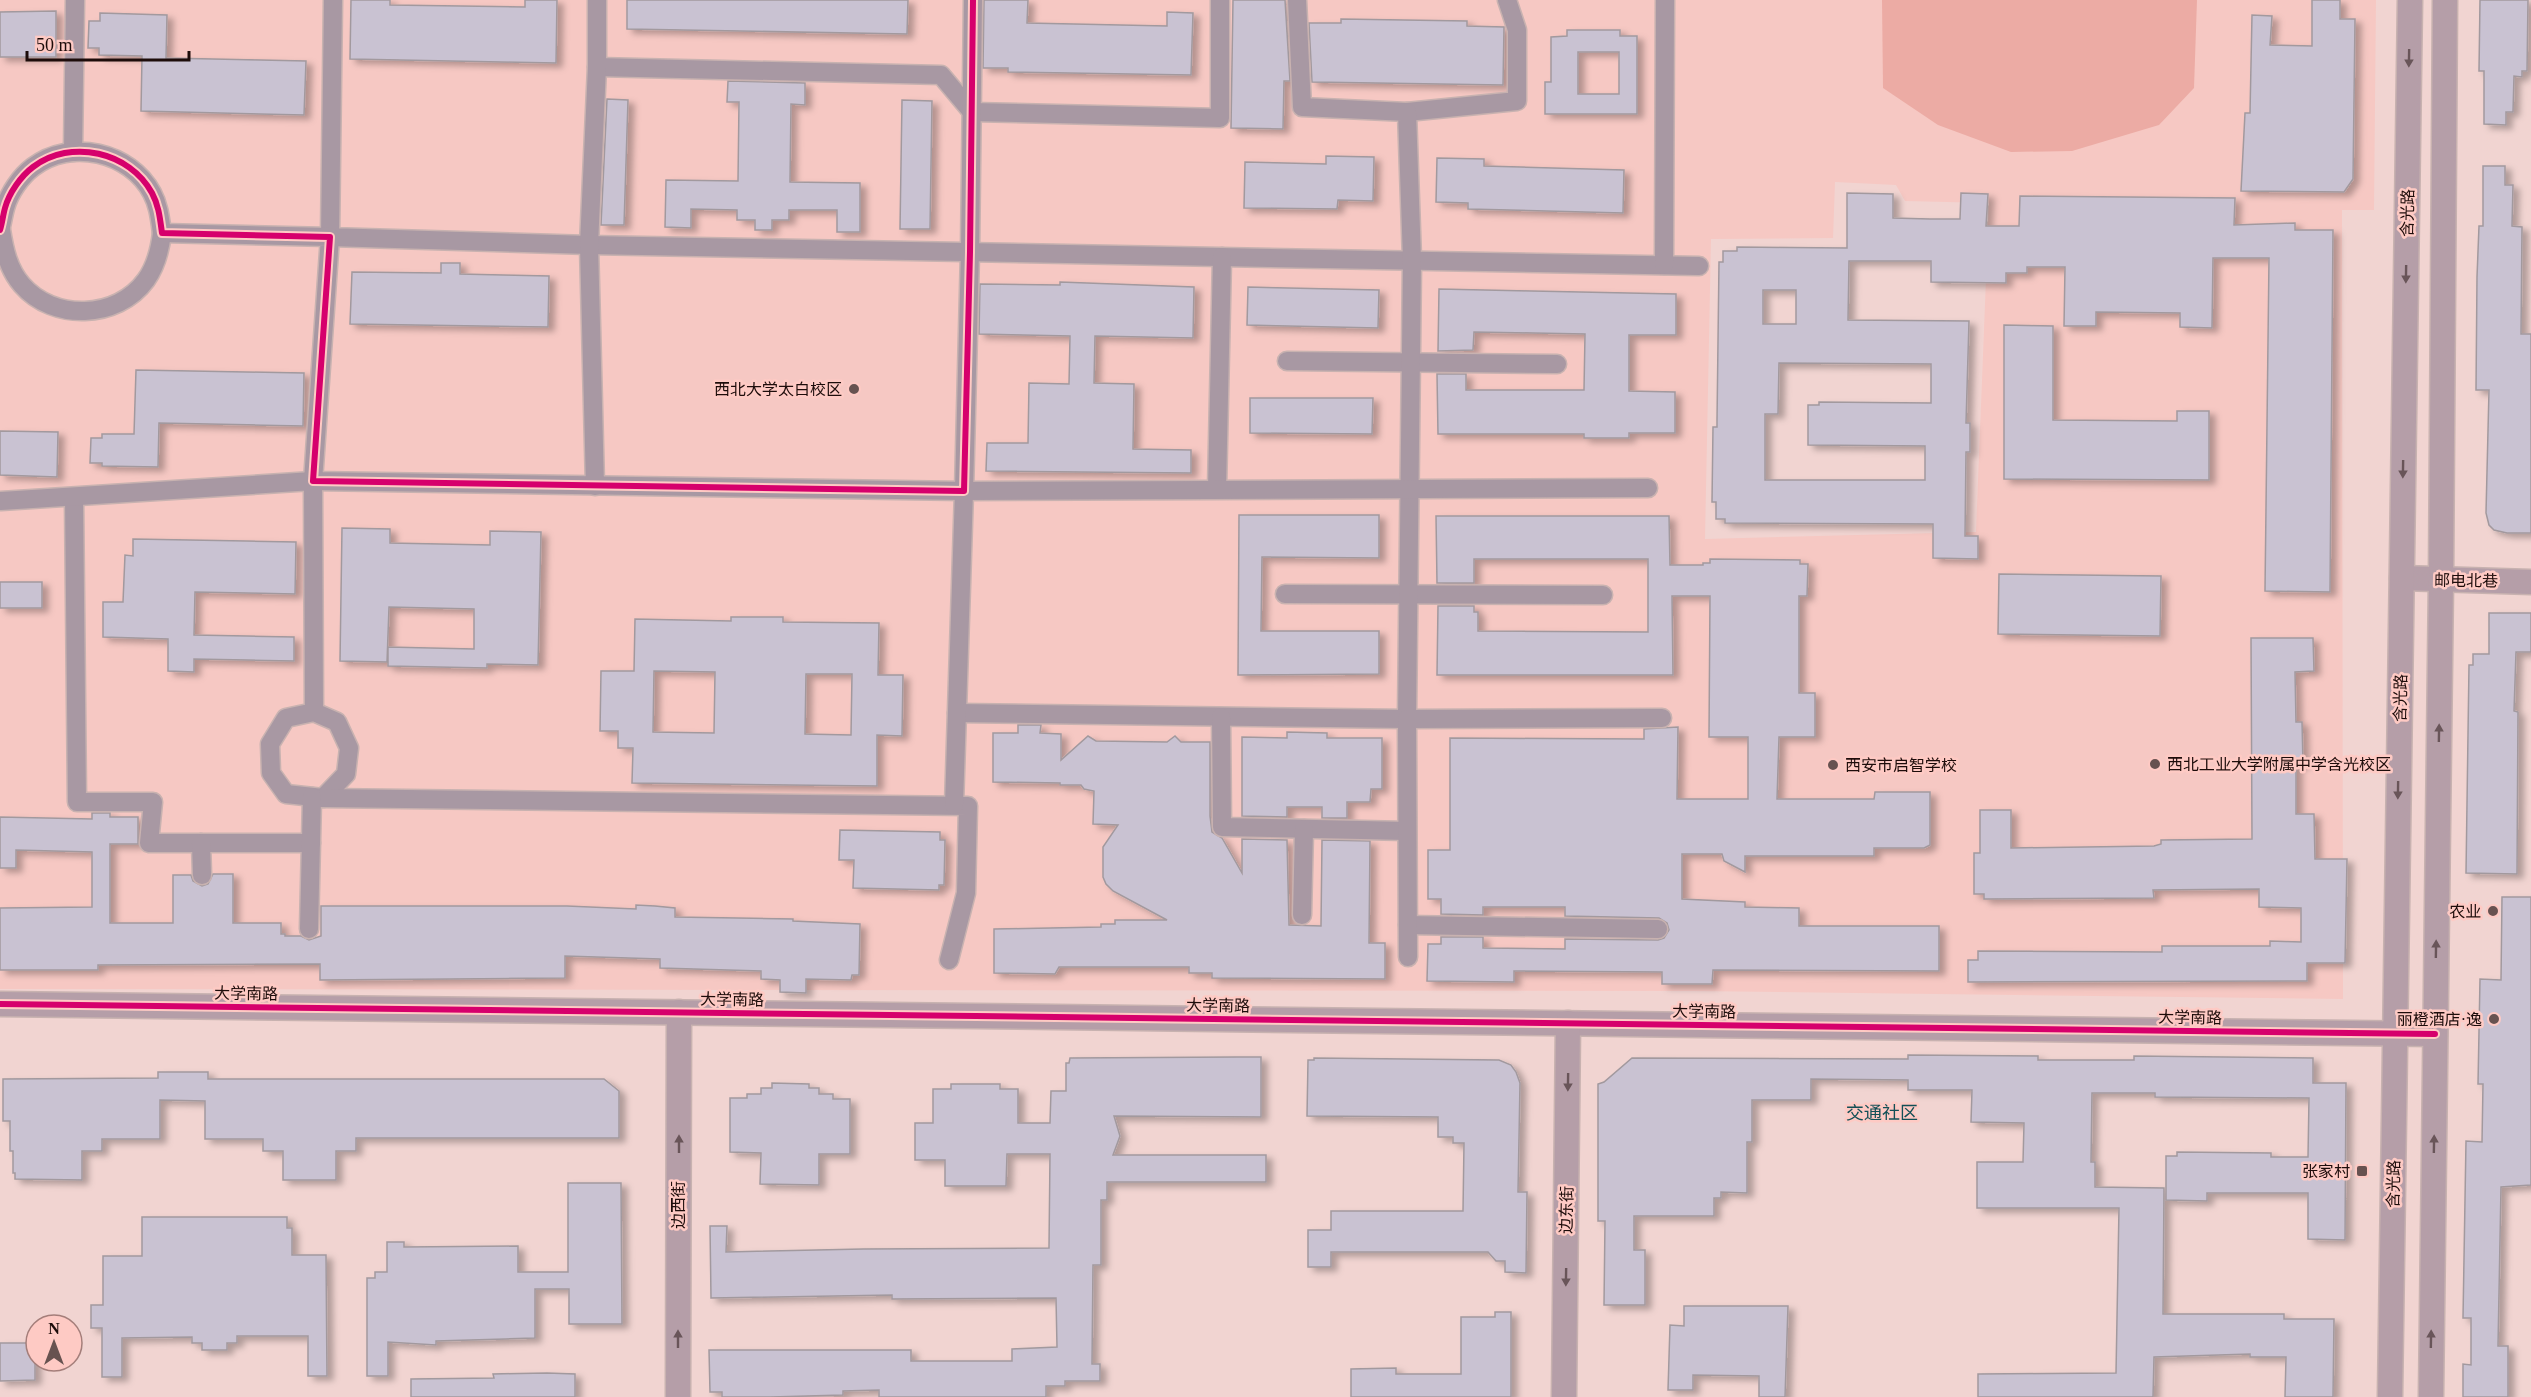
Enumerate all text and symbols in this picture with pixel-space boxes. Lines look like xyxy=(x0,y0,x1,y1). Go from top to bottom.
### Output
scale bar xyxy=(27,24,189,62)
text: 50 m xyxy=(36,35,73,55)
one-way arrow xyxy=(2404,49,2414,68)
street label: 含光路 xyxy=(2399,189,2416,237)
one-way arrow xyxy=(2401,265,2411,284)
place label: 西北大学太白校区 xyxy=(714,381,842,398)
marker: 西北大学太白校区 xyxy=(847,382,861,396)
one-way arrow xyxy=(2398,460,2408,479)
street label: 邮电北巷 xyxy=(2434,571,2498,590)
street label: 含光路 xyxy=(2392,674,2409,722)
one-way arrow xyxy=(2434,723,2444,742)
place label: 西北工业大学附属中学含光校区 xyxy=(2167,756,2391,773)
place label: 西安市启智学校 xyxy=(1845,757,1957,774)
marker: 西北工业大学附属中学含光校区 xyxy=(2148,757,2162,771)
marker: 西安市启智学校 xyxy=(1826,758,1840,772)
one-way arrow xyxy=(2393,781,2403,800)
place label: 农业 xyxy=(2449,903,2481,920)
marker: 农业 xyxy=(2486,904,2500,918)
one-way arrow xyxy=(2431,939,2441,958)
street label: 大学南路 xyxy=(214,984,278,1003)
street label: 大学南路 xyxy=(700,990,764,1009)
street label: 大学南路 xyxy=(1186,996,1250,1015)
street label: 大学南路 xyxy=(1672,1002,1736,1021)
street label: 大学南路 xyxy=(2158,1008,2222,1027)
place label: 丽橙酒店·逸 xyxy=(2397,1011,2482,1028)
marker: 丽橙酒店·逸 xyxy=(2487,1012,2501,1026)
one-way arrow xyxy=(1563,1072,1573,1091)
district label: 交通社区 xyxy=(1846,1103,1918,1123)
one-way arrow xyxy=(674,1134,684,1153)
one-way arrow xyxy=(2429,1134,2439,1153)
street label: 含光路 xyxy=(2385,1160,2402,1208)
place label: 张家村 xyxy=(2302,1163,2350,1180)
marker: 张家村 xyxy=(2355,1164,2369,1178)
street label: 边西街 xyxy=(670,1181,687,1229)
street label: 边东街 xyxy=(1558,1186,1575,1234)
one-way arrow xyxy=(1561,1267,1571,1286)
north arrow xyxy=(24,1313,84,1373)
text: N xyxy=(48,1320,60,1337)
one-way arrow xyxy=(673,1329,683,1348)
one-way arrow xyxy=(2427,1329,2436,1348)

